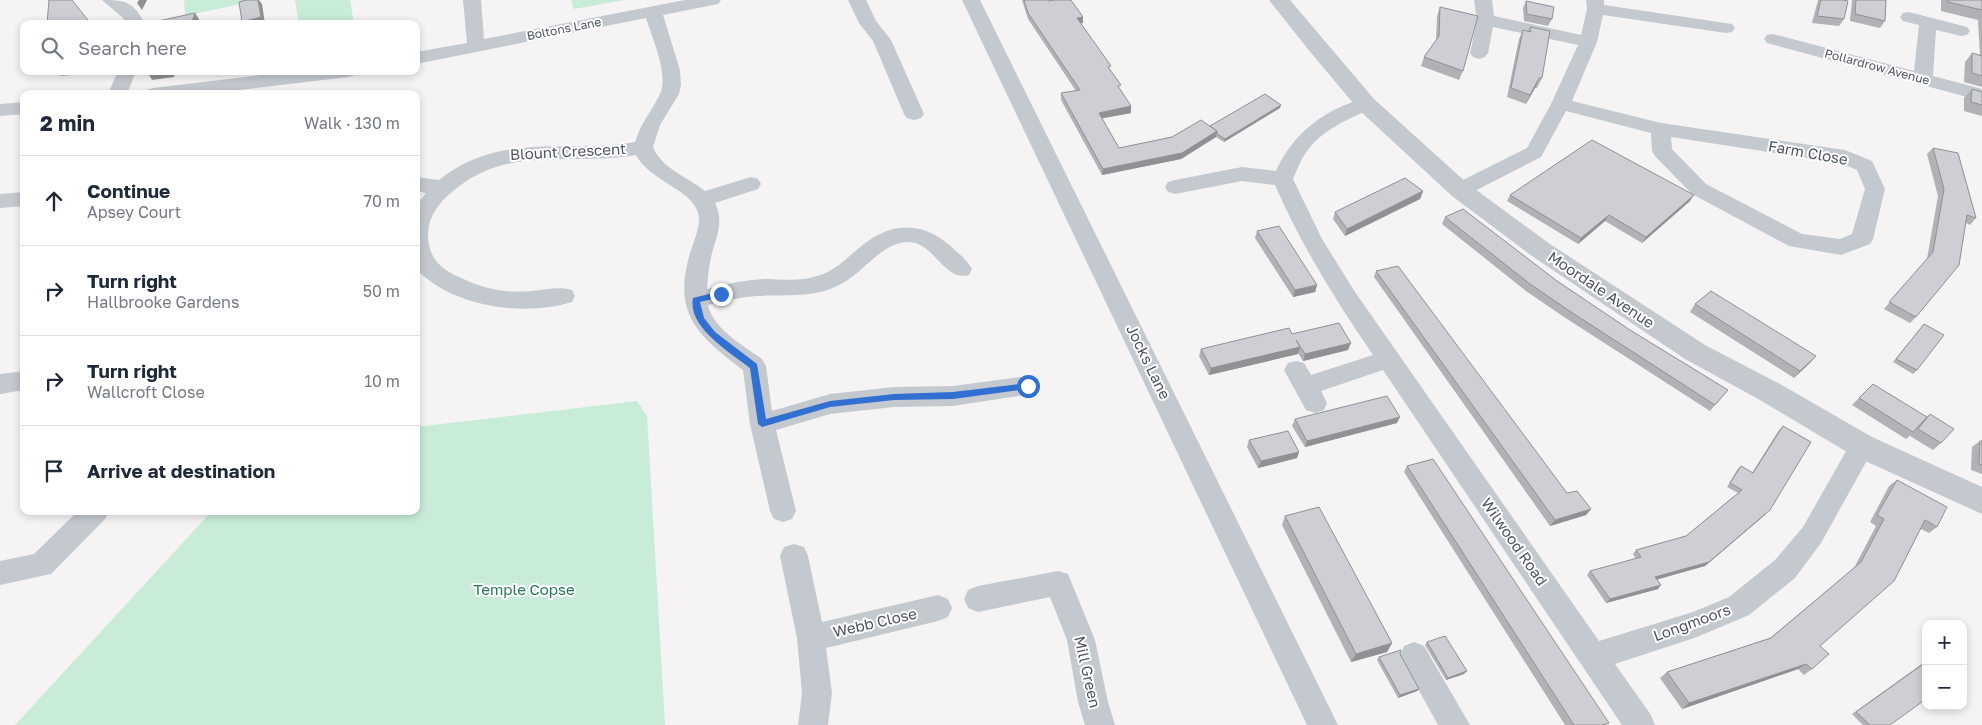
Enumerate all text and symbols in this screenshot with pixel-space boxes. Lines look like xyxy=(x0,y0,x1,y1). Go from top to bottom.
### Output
street label: Boltons Lane xyxy=(525,14,603,43)
search box xyxy=(20,20,420,75)
icon: search xyxy=(38,34,66,62)
text: Search here xyxy=(78,36,187,59)
street label: Pollardrow Avenue xyxy=(1823,45,1931,88)
text: 2 min xyxy=(40,110,95,136)
text: Walk · 130 m xyxy=(304,113,400,133)
street label: Farm Close xyxy=(1767,136,1850,168)
street label: Blount Crescent xyxy=(510,139,626,163)
text: Continue xyxy=(87,179,170,202)
icon: ahead xyxy=(40,187,68,215)
text: 70 m xyxy=(363,191,400,211)
text: Apsey Court xyxy=(87,202,181,222)
street label: Moordale Avenue xyxy=(1545,247,1658,332)
text: Turn right xyxy=(87,269,177,292)
icon: right xyxy=(40,277,68,305)
text: 50 m xyxy=(363,281,400,301)
route end xyxy=(710,283,733,306)
text: Hallbrooke Gardens xyxy=(87,292,239,312)
street label: Jocks Lane xyxy=(1123,321,1175,402)
text: Turn right xyxy=(87,359,177,382)
icon: right xyxy=(40,367,68,395)
text: 10 m xyxy=(364,371,400,391)
route start xyxy=(1017,375,1040,398)
text: Wallcroft Close xyxy=(87,382,205,402)
icon: arrive xyxy=(40,457,68,485)
text: Arrive at destination xyxy=(87,459,275,482)
street label: Wilwood Road xyxy=(1478,494,1552,589)
park label: Temple Copse xyxy=(473,580,575,598)
street label: Longmoors xyxy=(1651,600,1733,644)
street label: Webb Close xyxy=(831,604,919,640)
map controls xyxy=(1922,620,1967,710)
button: + xyxy=(1922,620,1967,665)
street label: Mill Green xyxy=(1071,634,1105,709)
button: − xyxy=(1922,665,1967,710)

